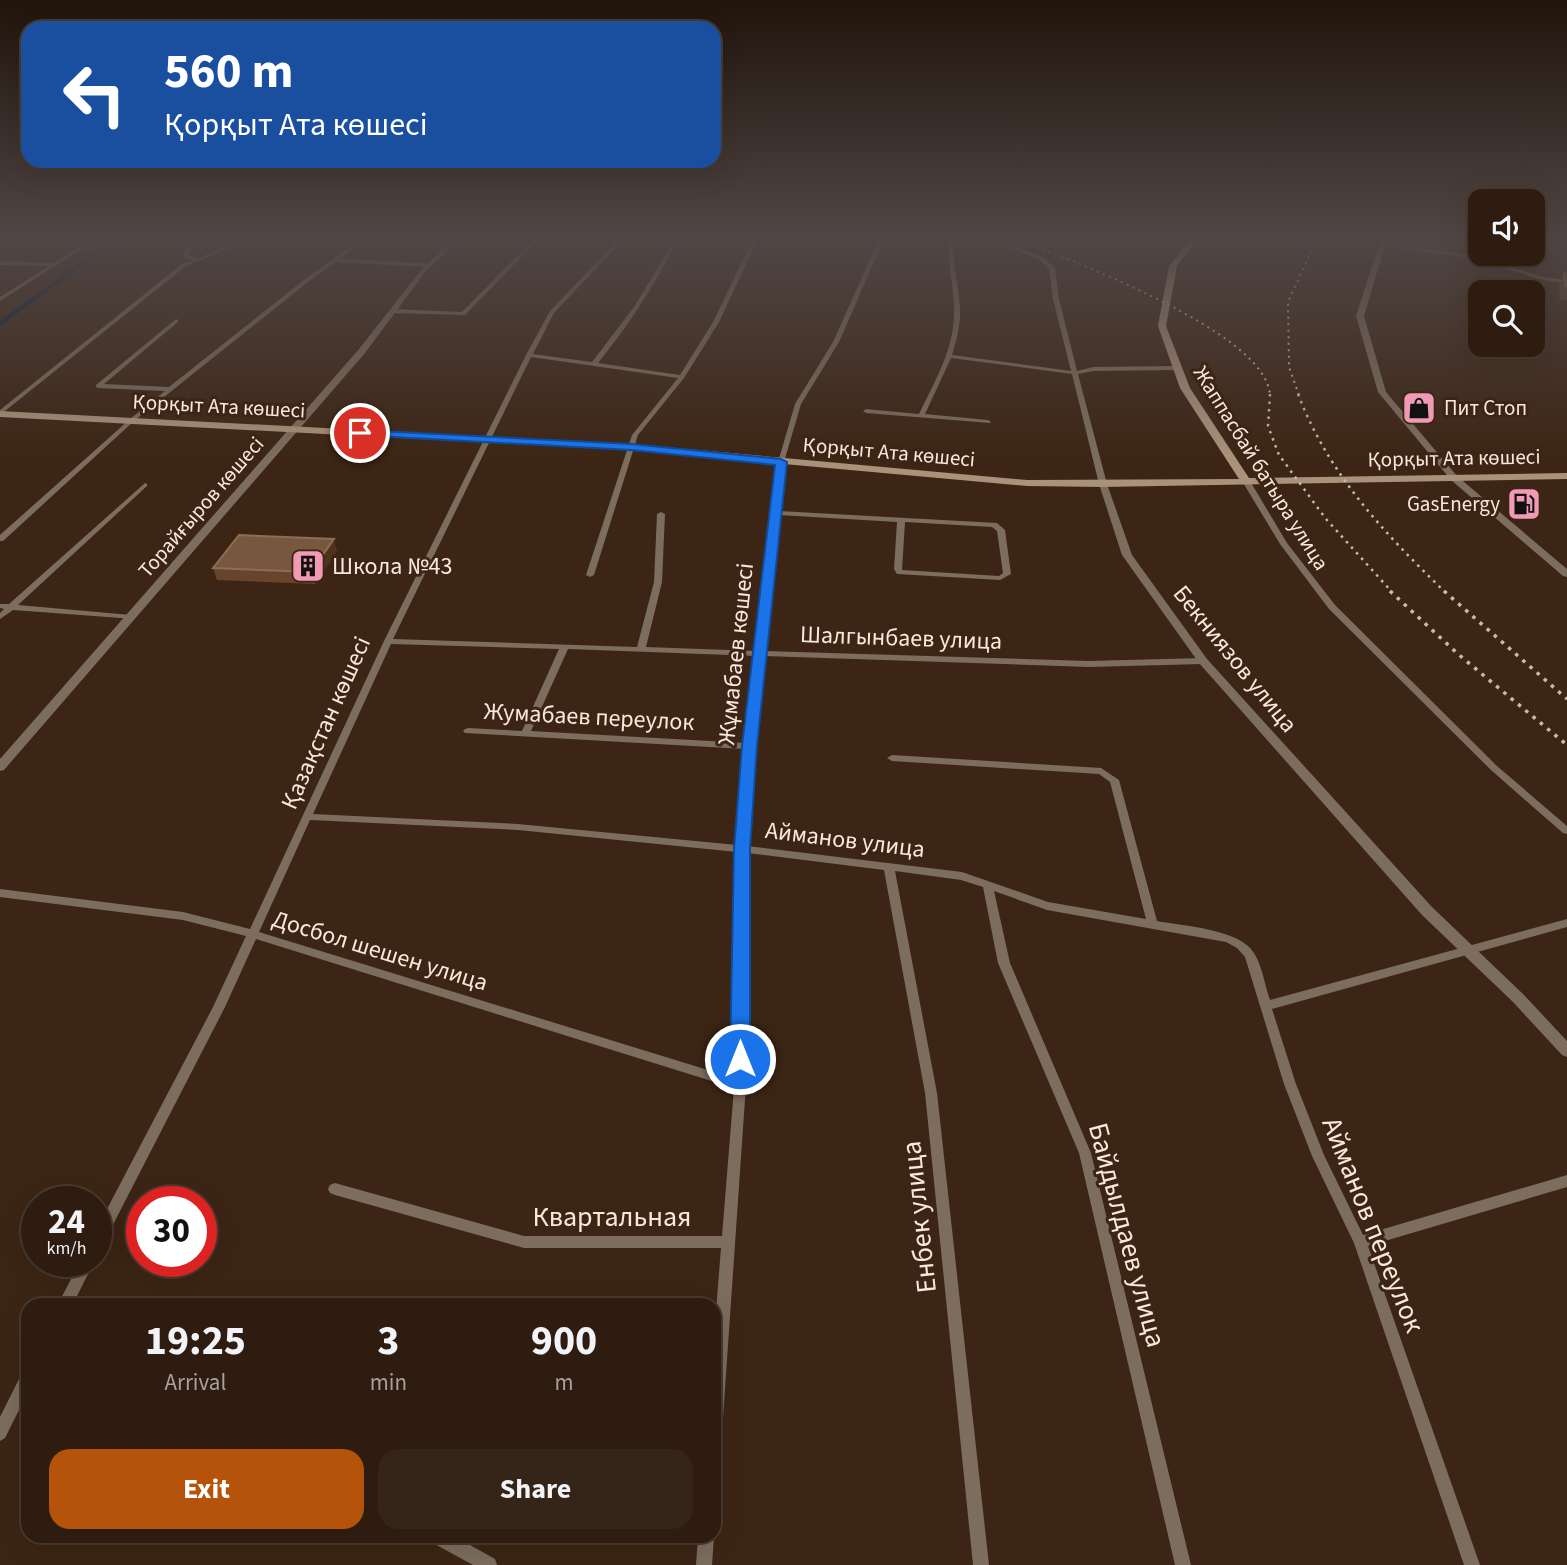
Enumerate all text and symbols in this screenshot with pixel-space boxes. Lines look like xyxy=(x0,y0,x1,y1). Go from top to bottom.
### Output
text: 560 m xyxy=(164,37,293,107)
icon: left xyxy=(49,49,140,140)
text: Қорқыт Ата көшесі xyxy=(164,102,428,148)
map controls xyxy=(1468,189,1545,357)
button: sound xyxy=(1468,189,1545,266)
button: search xyxy=(1468,280,1545,357)
street label: Жаппасбай батыра улица xyxy=(1186,360,1336,576)
street label: Қорқыт Ата көшесі xyxy=(132,386,306,426)
shop icon: Пит Стоп xyxy=(1400,389,1438,427)
place label: Пит Стоп xyxy=(1444,393,1527,423)
pin xyxy=(330,403,390,463)
icon: arrive xyxy=(341,414,379,452)
street label: Торайғыров көшесі xyxy=(131,430,271,584)
street label: Қорқыт Ата көшесі xyxy=(802,430,976,474)
street label: Қорқыт Ата көшесі xyxy=(1367,441,1541,475)
fuel station icon: GasEnergy xyxy=(1505,485,1543,523)
place label: GasEnergy xyxy=(1407,489,1500,519)
building icon: Школа №43 xyxy=(289,547,327,585)
place label: Школа №43 xyxy=(332,549,452,584)
street label: Жұмабаев көшесі xyxy=(709,561,763,747)
street label: Бекниязов улица xyxy=(1164,578,1306,740)
street label: Шалгынбаев улица xyxy=(799,617,1003,659)
street label: Қазақстан көшесі xyxy=(272,631,380,815)
street label: Жумабаев переулок xyxy=(483,694,695,740)
street label: Айманов улица xyxy=(763,813,927,867)
street label: Досбол шешен улица xyxy=(268,902,492,1000)
position arrow xyxy=(703,1022,777,1096)
street label: Айманов переулок xyxy=(1311,1111,1435,1339)
street label: Байдылдаев улица xyxy=(1078,1118,1176,1352)
street label: Енбек улица xyxy=(891,1139,947,1295)
speed limit sign: 30 xyxy=(126,1186,217,1277)
text: 24 xyxy=(48,1197,85,1247)
street label: Квартальная xyxy=(533,1197,691,1237)
text: km/h xyxy=(47,1236,86,1261)
text: 19:25 xyxy=(145,1311,246,1371)
text: 3 xyxy=(377,1311,399,1371)
text: 900 xyxy=(531,1311,597,1371)
text: Arrival xyxy=(164,1366,226,1399)
text: min xyxy=(370,1366,407,1399)
text: m xyxy=(554,1366,574,1399)
button: Exit xyxy=(49,1449,364,1529)
button: Share xyxy=(378,1449,693,1529)

